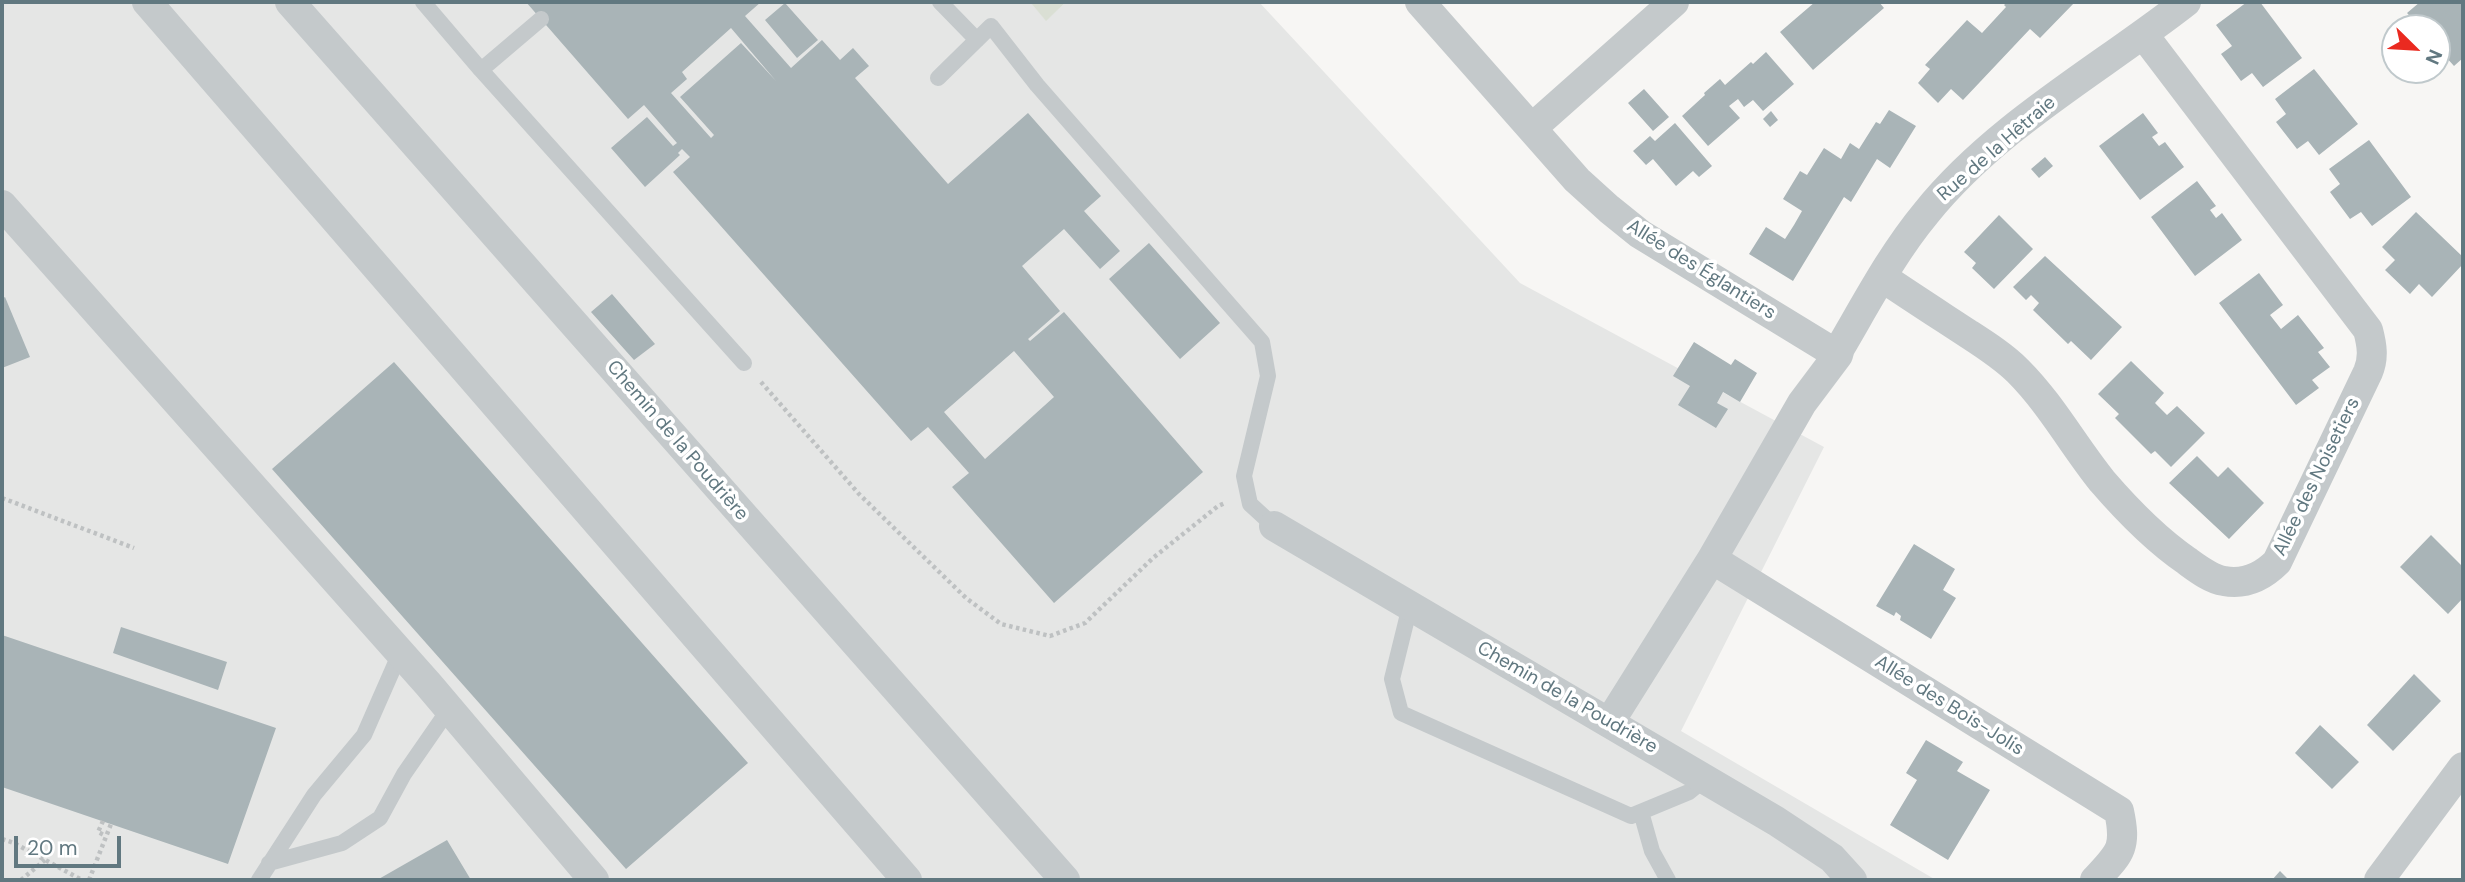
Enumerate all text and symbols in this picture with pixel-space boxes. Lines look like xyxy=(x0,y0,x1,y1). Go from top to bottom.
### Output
north arrow xyxy=(2381,14,2451,84)
text: N xyxy=(2420,46,2448,68)
street label: Rue de la Hêtraie xyxy=(1933,92,2061,206)
street label: Allée des Églantiers xyxy=(1622,215,1780,325)
street label: Chemin de la Poudrière xyxy=(601,356,753,526)
street label: Allée des Noisetiers xyxy=(2269,394,2365,560)
street label: Chemin de la Poudrière xyxy=(1473,637,1661,759)
street label: Allée des Bois-Jolis xyxy=(1870,651,2028,761)
scale bar xyxy=(18,822,124,866)
text: 20 m xyxy=(27,834,78,862)

